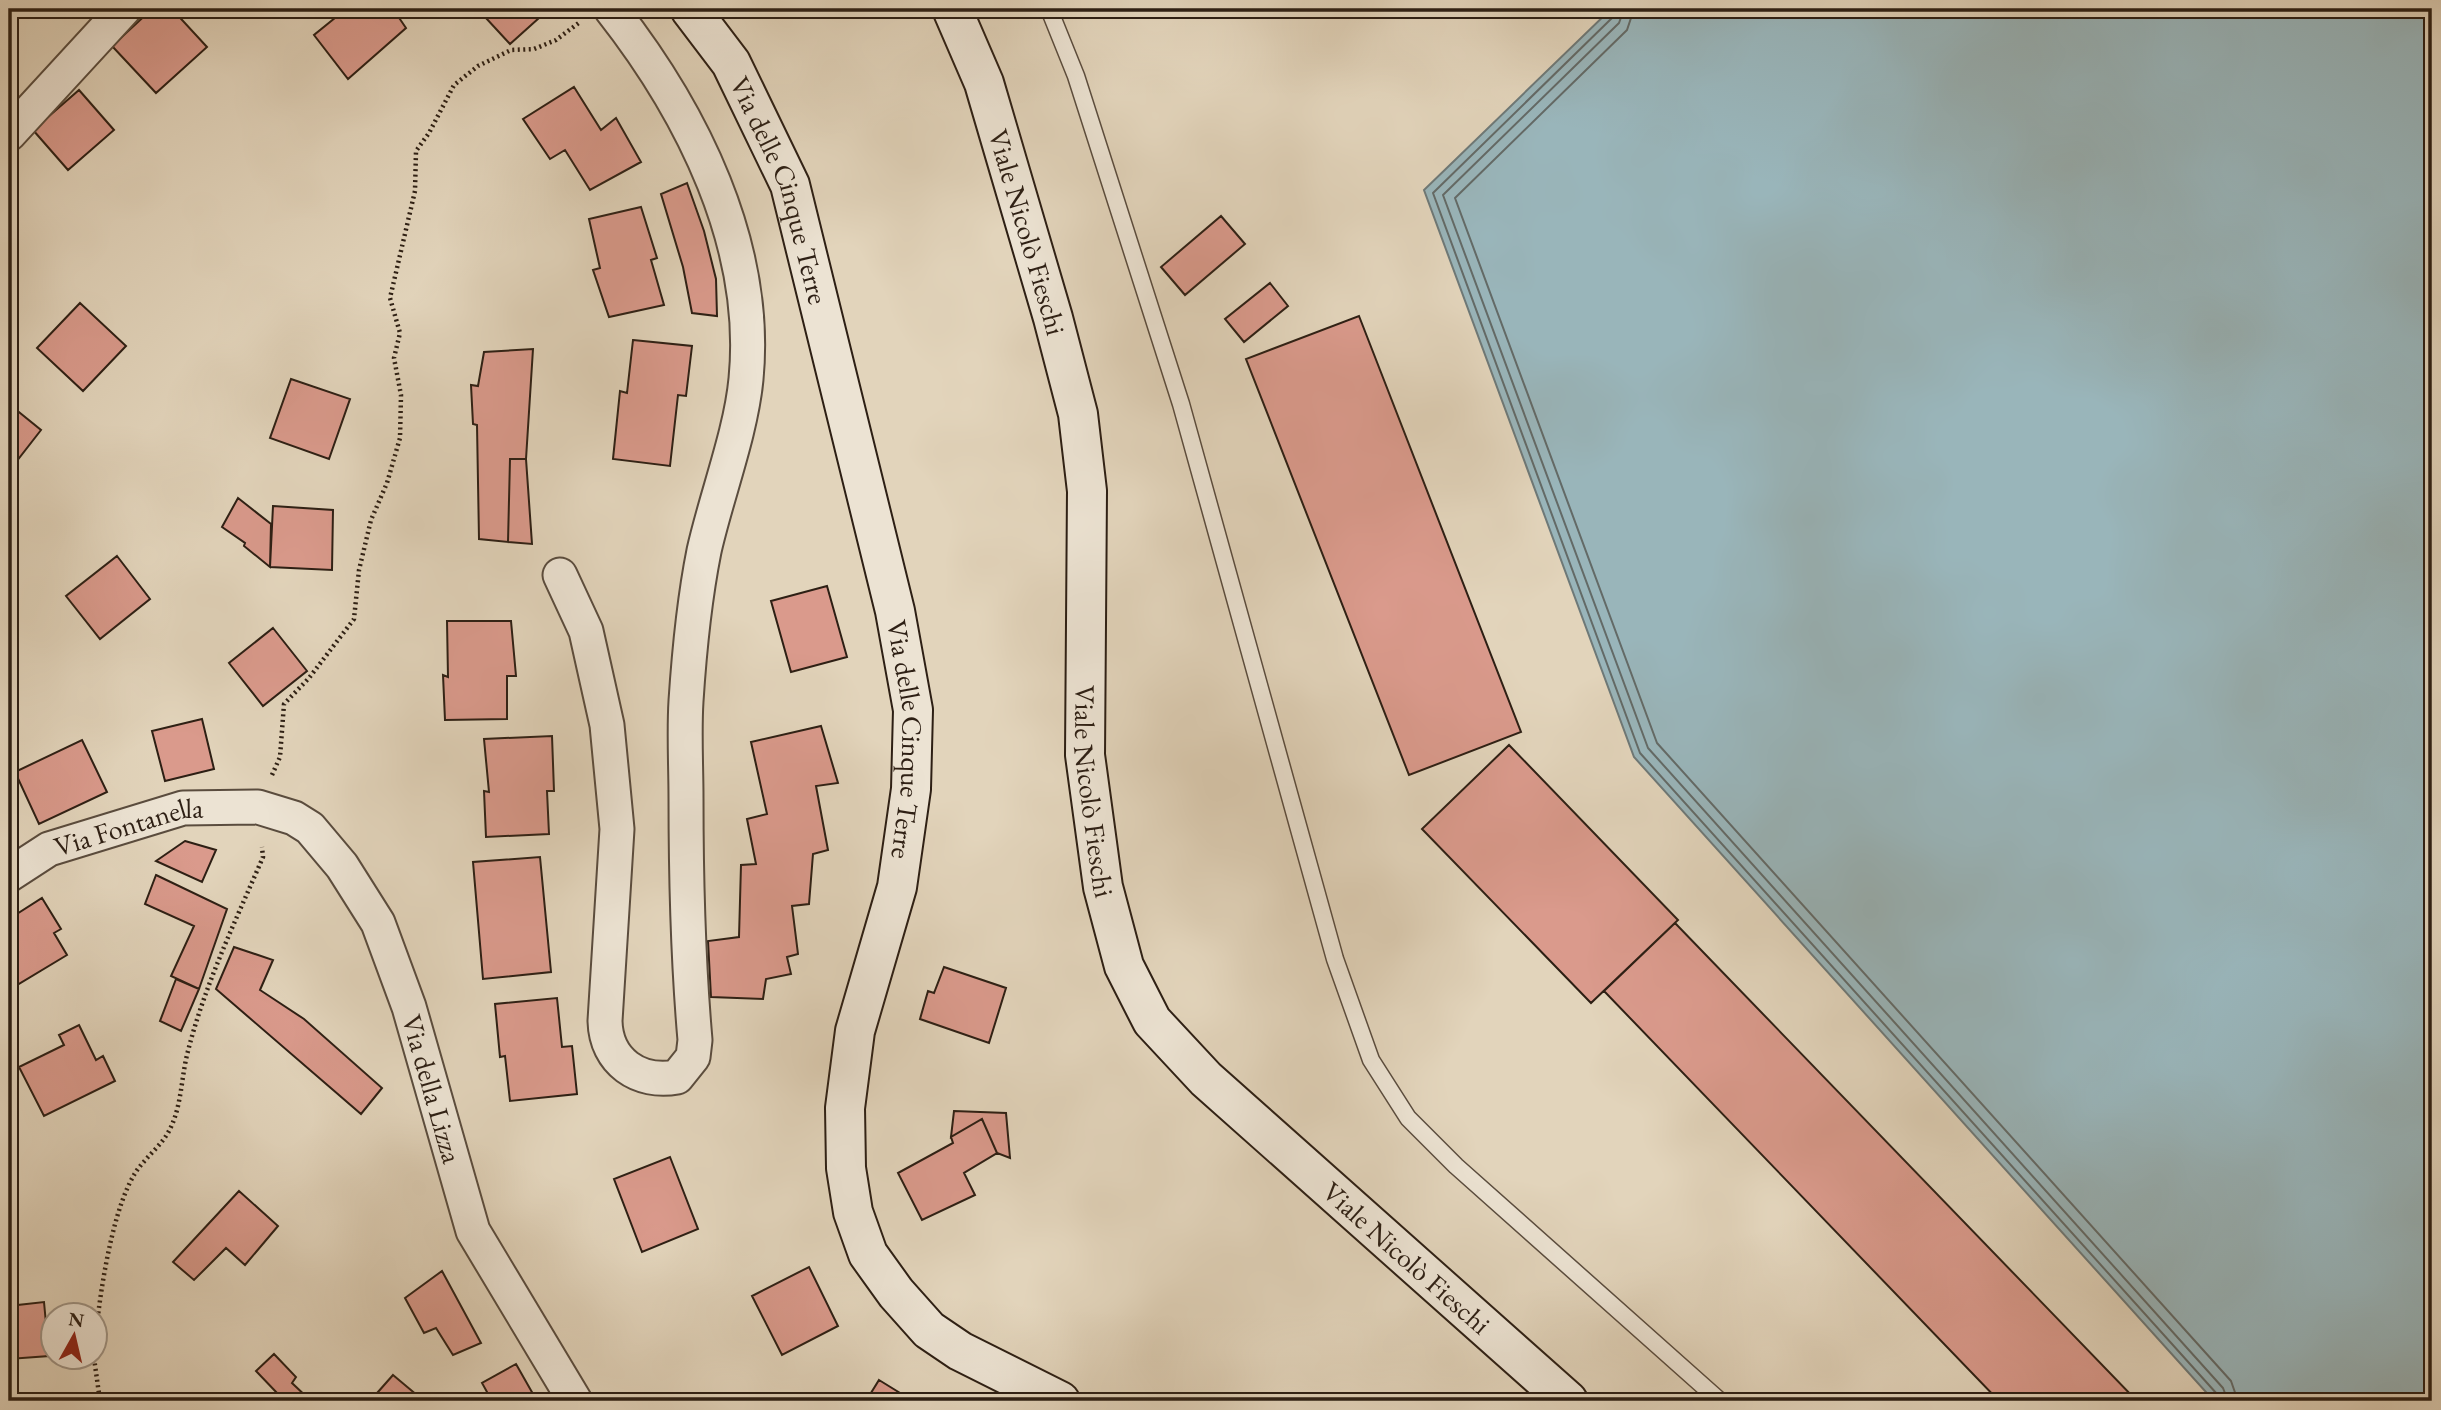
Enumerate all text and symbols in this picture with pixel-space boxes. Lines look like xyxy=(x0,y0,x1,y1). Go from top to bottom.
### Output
street label: Via delle Cinque Terre xyxy=(722,70,837,308)
street label: Viale Nicolò Fieschi xyxy=(980,125,1075,339)
street label: Via delle Cinque Terre xyxy=(879,617,931,862)
street label: Viale Nicolò Fieschi xyxy=(1066,685,1123,901)
street label: Via Fontanella xyxy=(50,790,204,864)
street label: Via della Lizza xyxy=(394,1010,471,1168)
street label: Viale Nicolò Fieschi xyxy=(1315,1173,1498,1342)
north arrow xyxy=(38,1302,108,1372)
text: N xyxy=(67,1306,86,1333)

